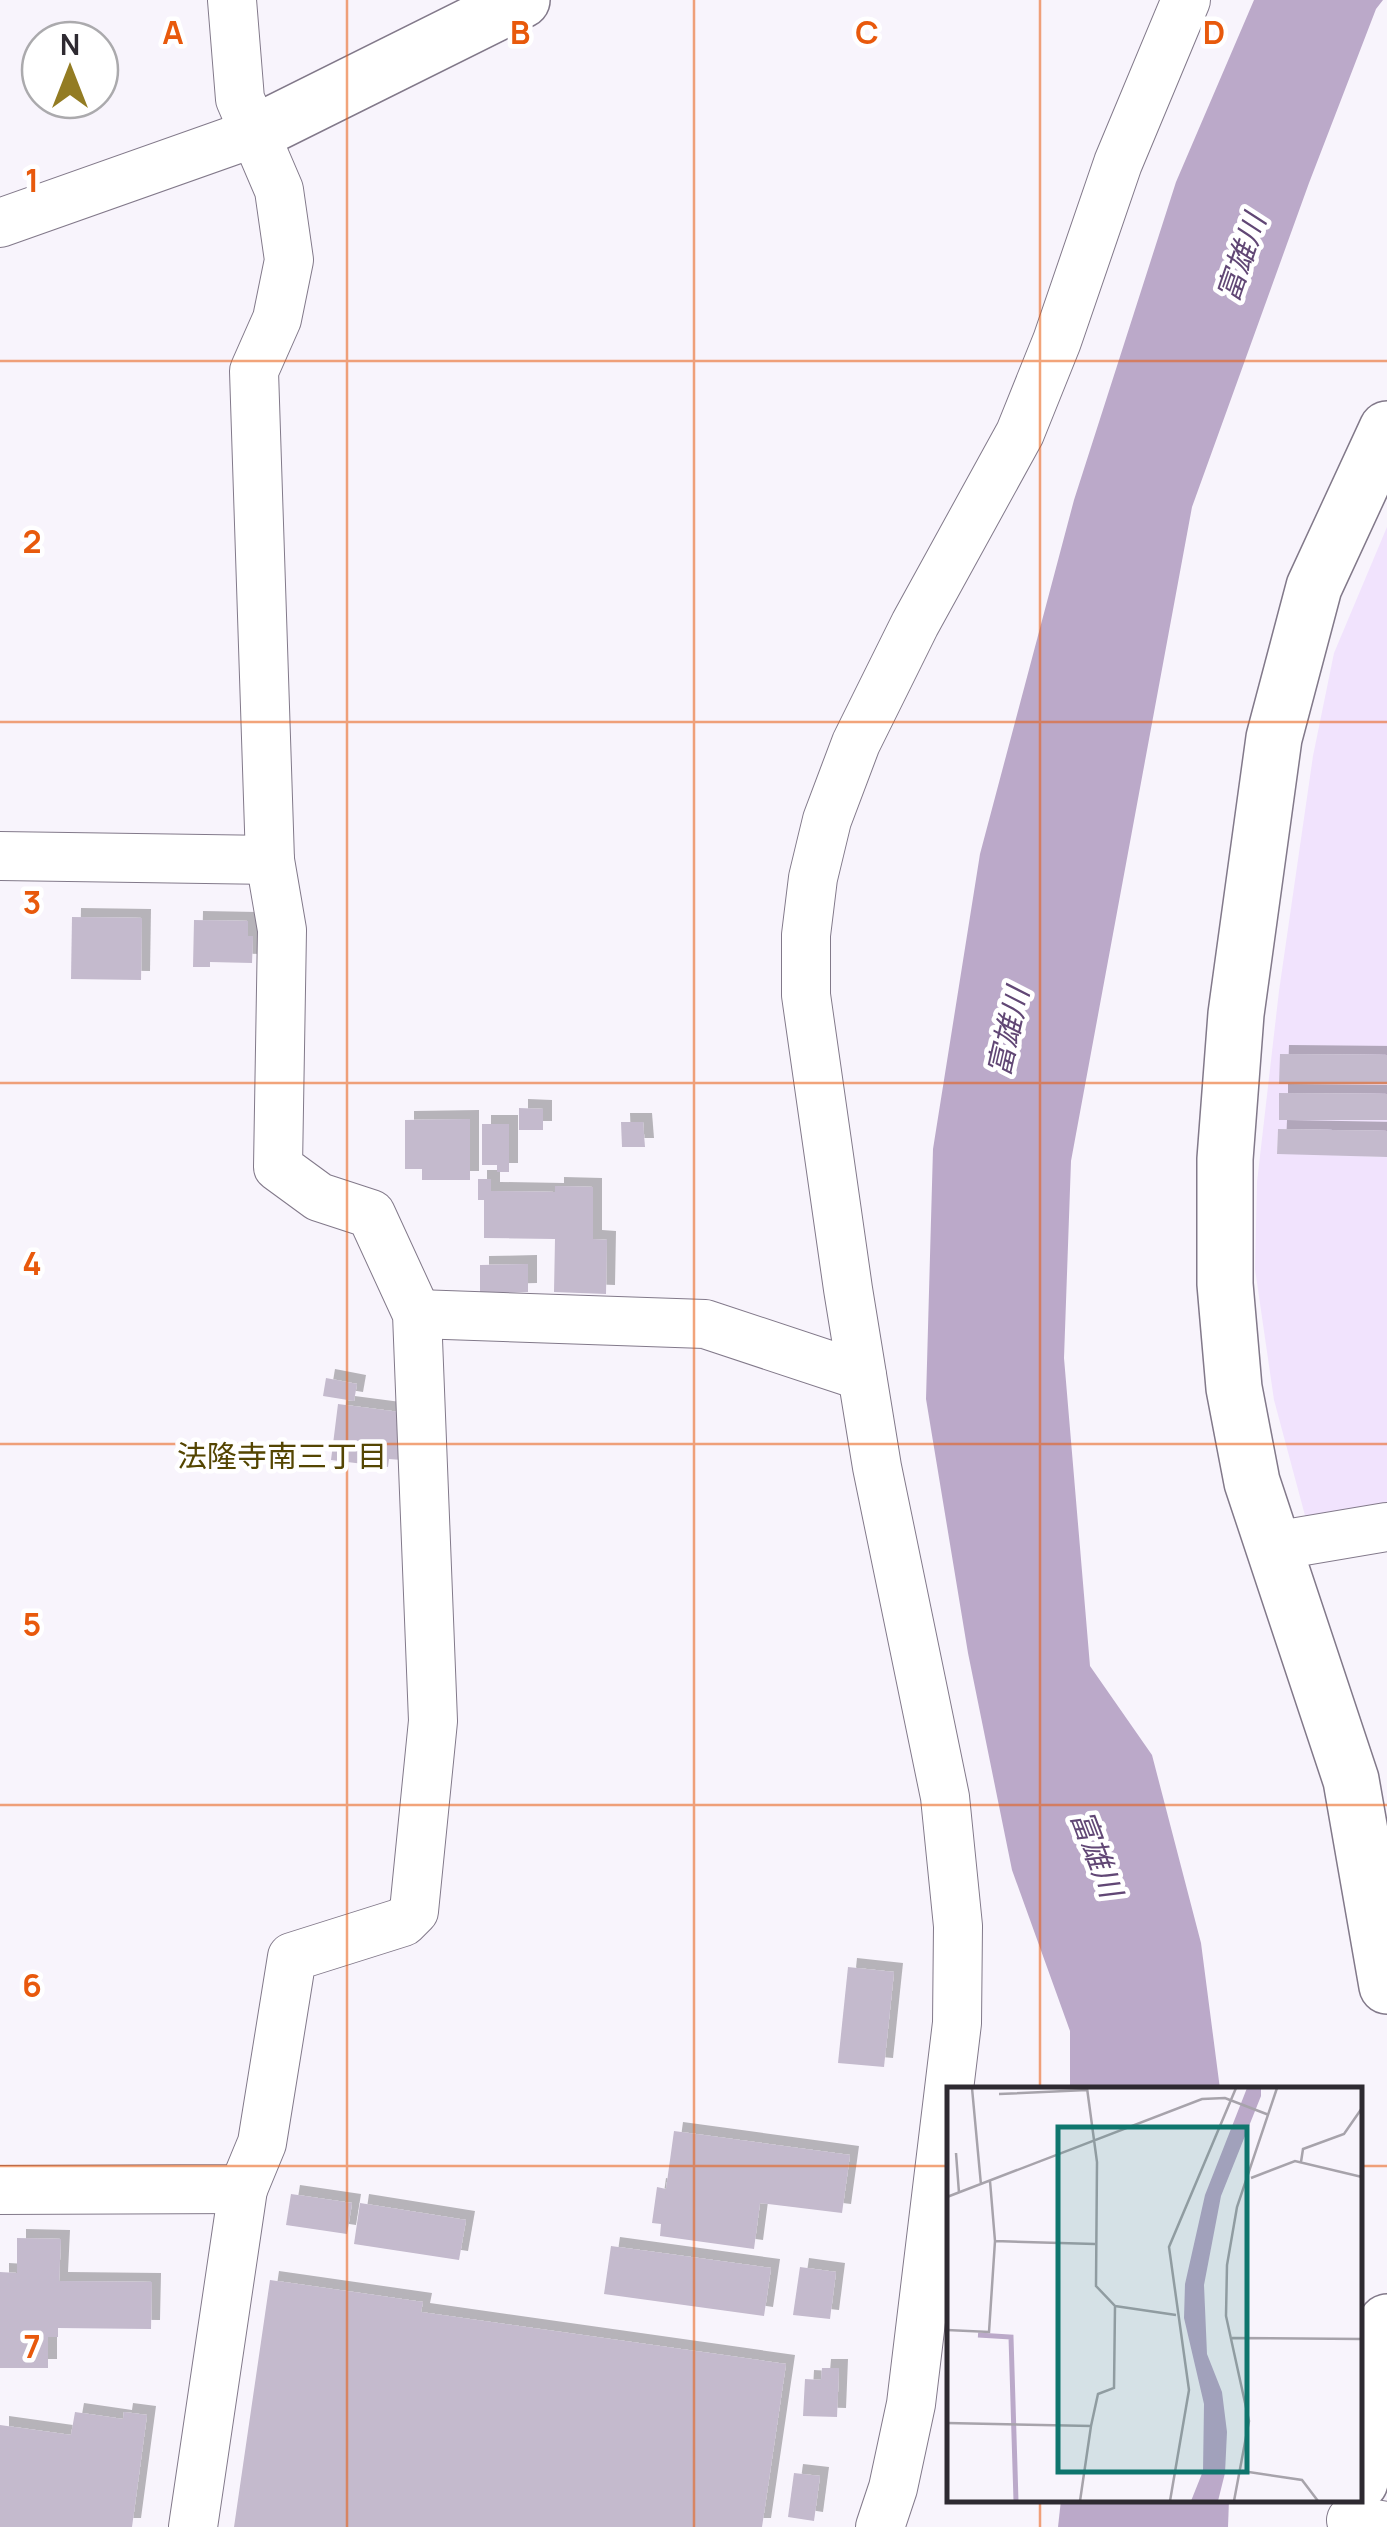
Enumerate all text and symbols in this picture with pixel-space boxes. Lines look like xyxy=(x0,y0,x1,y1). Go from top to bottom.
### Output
text: A xyxy=(162,10,184,54)
text: B xyxy=(510,10,530,54)
text: C xyxy=(855,10,879,54)
text: D xyxy=(1203,10,1225,54)
north arrow xyxy=(20,20,120,120)
text: N xyxy=(60,25,80,63)
text: 1 xyxy=(25,158,39,202)
water label: 富雄川 xyxy=(1207,205,1276,307)
text: 2 xyxy=(22,519,42,563)
text: 3 xyxy=(23,880,41,924)
water label: 富雄川 xyxy=(977,980,1038,1080)
text: 4 xyxy=(22,1241,42,1285)
district label: 法隆寺南三丁目 xyxy=(177,1435,387,1476)
text: 5 xyxy=(23,1602,41,1646)
water label: 富雄川 xyxy=(1062,1804,1134,1906)
text: 6 xyxy=(22,1963,42,2007)
inset map xyxy=(947,2087,1362,2502)
text: 7 xyxy=(23,2324,41,2368)

